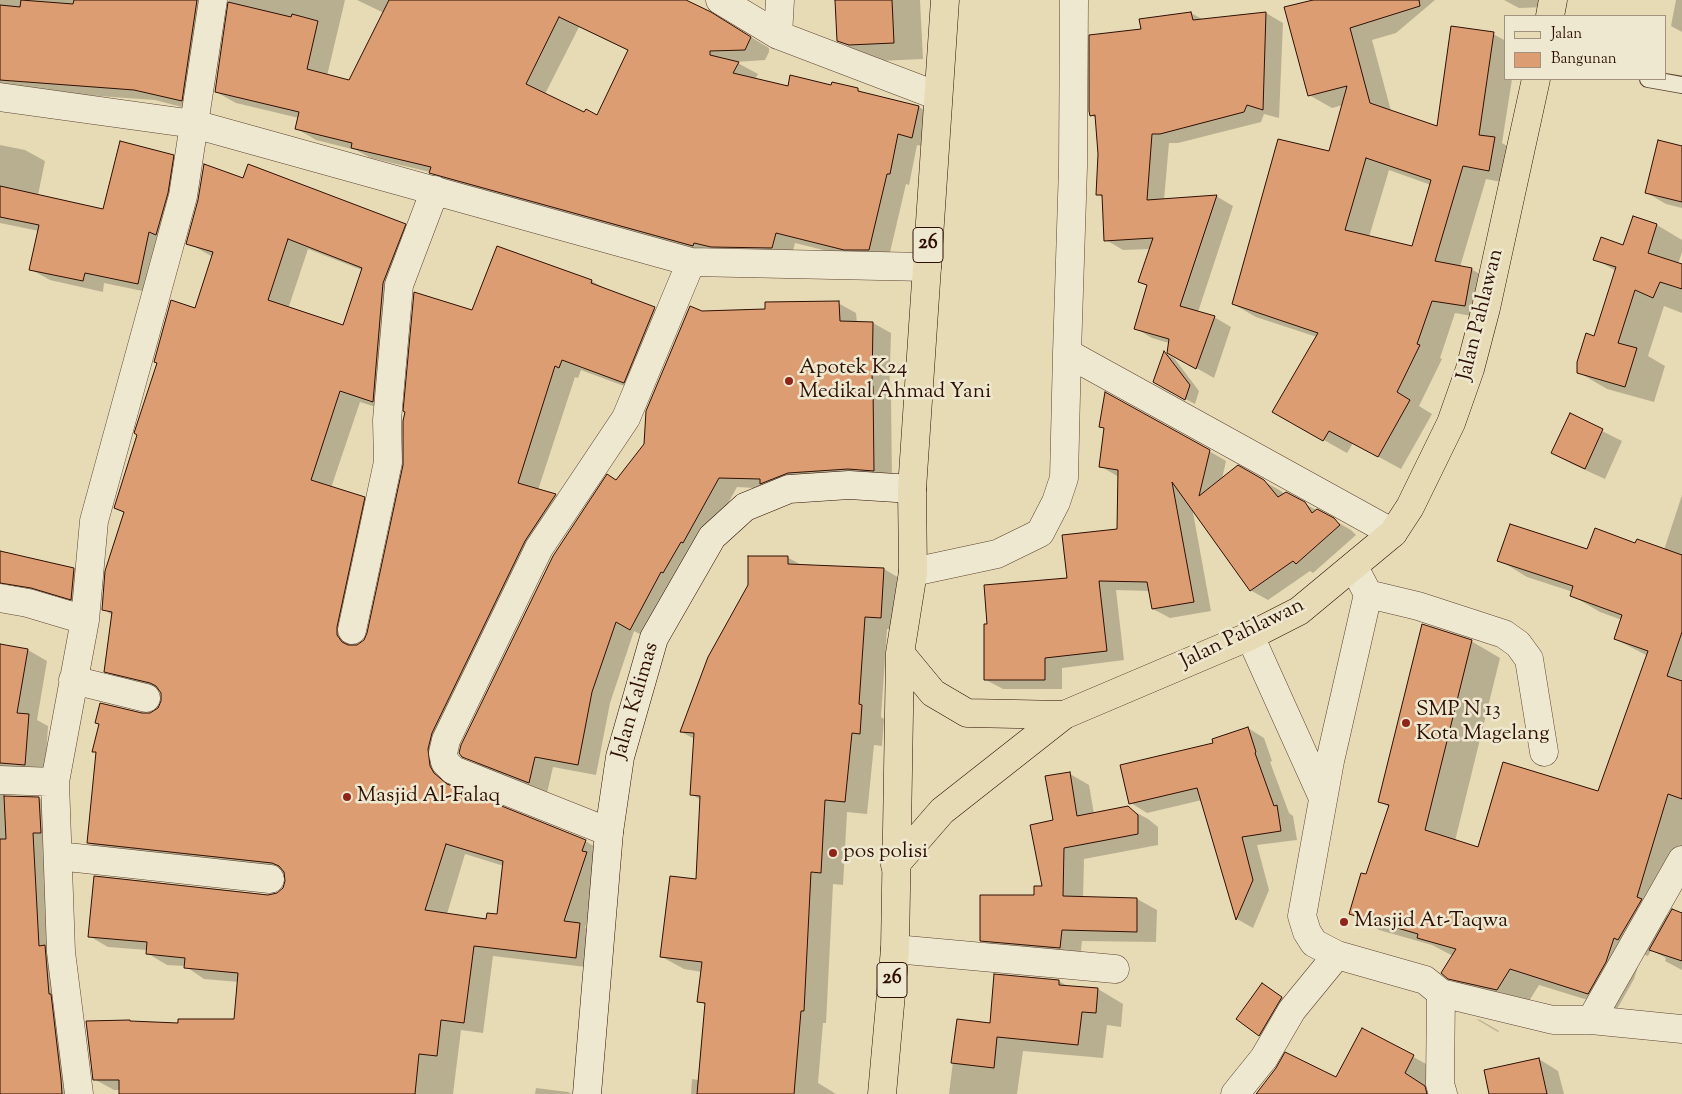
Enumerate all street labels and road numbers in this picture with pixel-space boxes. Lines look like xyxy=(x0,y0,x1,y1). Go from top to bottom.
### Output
road number: 26 xyxy=(913,228,943,262)
street label: Jalan Pahlawan xyxy=(1453,247,1511,383)
street label: Jalan Pahlawan xyxy=(1177,594,1309,676)
street label: Jalan Kalimas xyxy=(608,640,666,762)
road number: 26 xyxy=(877,962,907,998)

